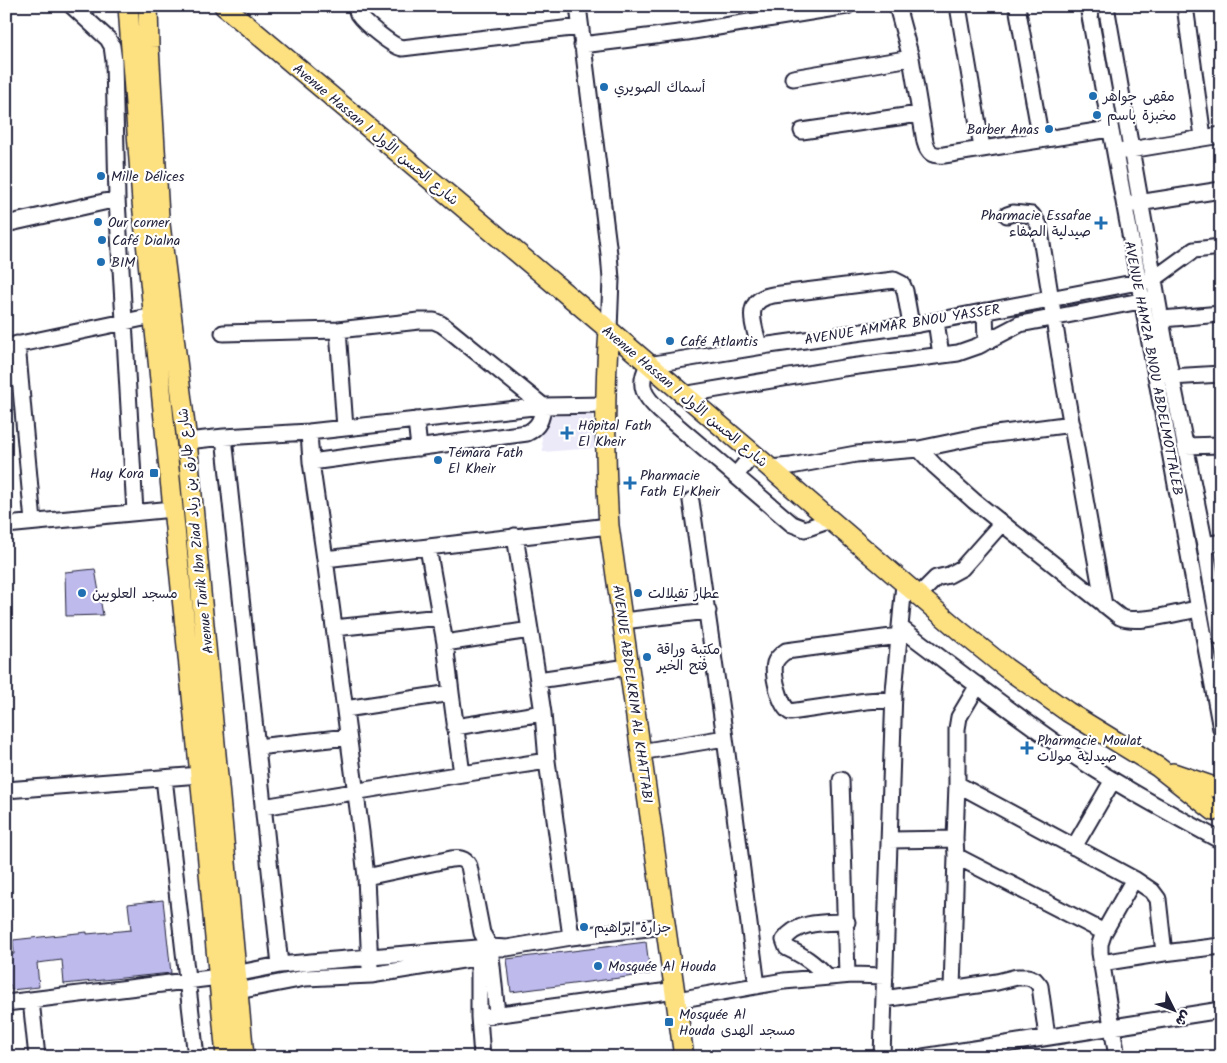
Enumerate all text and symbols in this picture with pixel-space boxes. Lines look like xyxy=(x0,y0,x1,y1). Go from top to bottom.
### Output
street label: Avenue Hassan I شارع الحسن الأول xyxy=(287,59,463,211)
place label: أسماك الصويري xyxy=(614,77,706,99)
marker: أسماك الصويري xyxy=(598,81,610,93)
place label: مقهى جواهر xyxy=(1102,86,1175,108)
marker: مقهى جواهر xyxy=(1087,90,1099,102)
place label: مخبزة باسم xyxy=(1107,105,1176,127)
marker: مخبزة باسم xyxy=(1091,109,1103,121)
place label: Barber Anas xyxy=(966,119,1039,141)
marker: Barber Anas xyxy=(1043,123,1055,135)
place label: Mille Délices xyxy=(111,166,185,188)
marker: Mille Délices xyxy=(95,170,107,182)
place label: Pharmacie Essafae صيدلية الصفاء xyxy=(981,205,1092,243)
place label: Our corner xyxy=(108,212,171,234)
marker: Our corner xyxy=(92,216,104,228)
marker: Pharmacie Essafae صيدلية الصفاء xyxy=(1095,217,1107,229)
place label: Café Dialna xyxy=(112,230,180,252)
marker: Café Dialna xyxy=(96,234,108,246)
street label: AVENUE HAMZA BNOU ABDELMOTTALEB xyxy=(1118,239,1189,497)
place label: BIM xyxy=(111,252,135,274)
marker: BIM xyxy=(95,256,107,268)
street label: AVENUE AMMAR BNOU YASSER xyxy=(803,299,1001,351)
street label: Avenue Hassan I شارع الحسن الأول xyxy=(596,321,772,473)
place label: Café Atlantis xyxy=(680,331,758,353)
marker: Café Atlantis xyxy=(664,335,676,347)
street label: Avenue Tarik Ibn Ziad شارع طارق بن زياد xyxy=(172,407,220,655)
place label: Hôpital Fath El Kheir xyxy=(578,415,652,453)
marker: Hôpital Fath El Kheir xyxy=(560,426,574,440)
place label: Témara Fath El Kheir xyxy=(448,442,523,480)
marker: Témara Fath El Kheir xyxy=(432,454,444,466)
place label: Hay Kora xyxy=(90,463,144,485)
place label: Pharmacie Fath El Kheir xyxy=(640,465,721,503)
marker: Hay Kora xyxy=(148,467,160,479)
marker: Pharmacie Fath El Kheir xyxy=(624,477,636,489)
place label: مسجد العلويين xyxy=(92,583,178,605)
place label: عطار تفيلالت xyxy=(648,583,720,605)
street label: AVENUE ABDELKRIM AL KHATTABI xyxy=(606,584,658,805)
marker: مسجد العلويين xyxy=(76,587,88,599)
marker: عطار تفيلالت xyxy=(632,587,644,599)
place label: مكتبة وراقة فتح الخير xyxy=(656,639,720,677)
marker: مكتبة وراقة فتح الخير xyxy=(641,651,653,663)
place label: Pharmacie Moulat صيدلية مولات xyxy=(1037,730,1143,768)
marker: Pharmacie Moulat صيدلية مولات xyxy=(1021,742,1033,754)
place label: جزارة إبراهيم xyxy=(594,917,671,939)
marker: جزارة إبراهيم xyxy=(578,921,590,933)
place label: Mosquée Al Houda xyxy=(608,956,716,978)
marker: Mosquée Al Houda xyxy=(592,960,604,972)
north arrow xyxy=(1150,986,1200,1036)
place label: Mosquée Al Houda مسجد الهدى xyxy=(679,1004,795,1042)
text: ش xyxy=(1170,1005,1196,1031)
marker: Mosquée Al Houda مسجد الهدى xyxy=(663,1016,675,1028)

